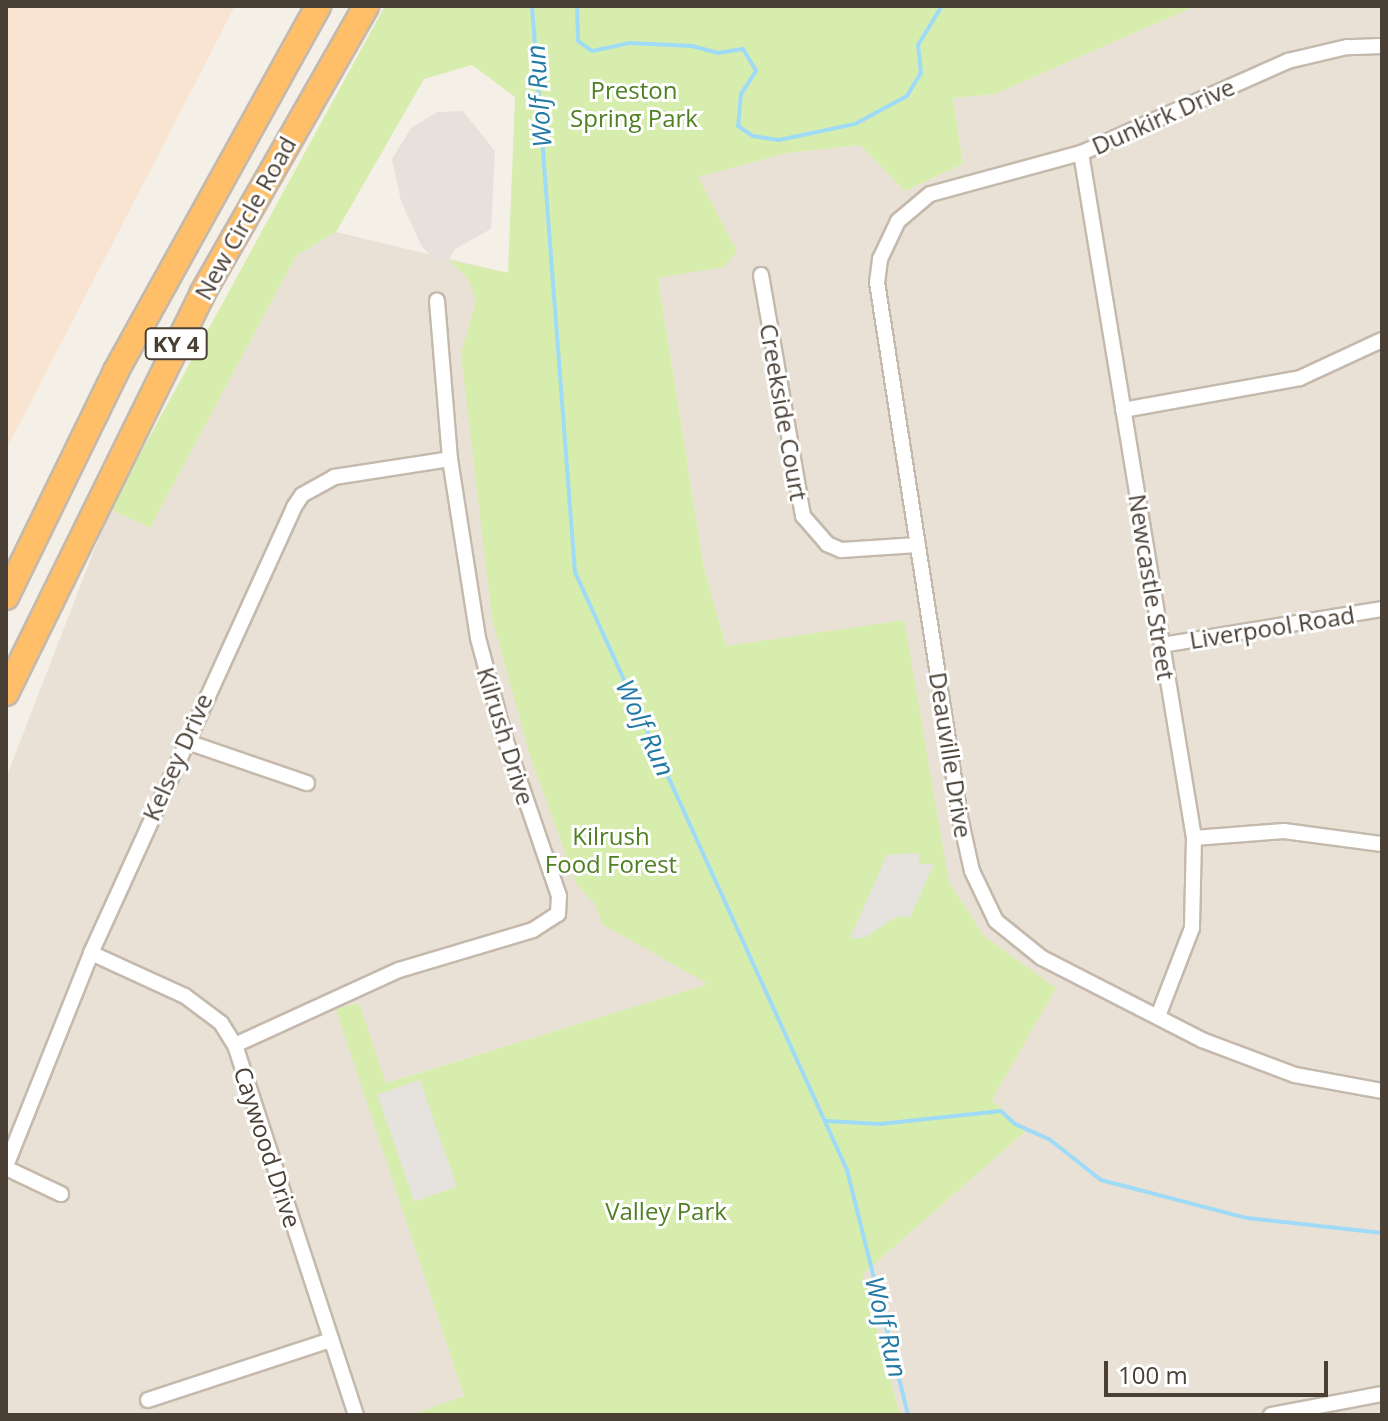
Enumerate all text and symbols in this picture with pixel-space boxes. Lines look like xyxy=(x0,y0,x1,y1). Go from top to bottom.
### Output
water label: Wolf Run xyxy=(520,44,558,148)
street label: Dunkirk Drive xyxy=(1087,72,1239,160)
park label: Preston Spring Park xyxy=(570,76,698,132)
street label: New Circle Road xyxy=(188,131,302,305)
street label: Creekside Court xyxy=(754,321,814,503)
road number: KY 4 xyxy=(144,326,208,362)
street label: Newcastle Street xyxy=(1123,492,1181,682)
street label: Liverpool Road xyxy=(1187,600,1357,654)
street label: Kilrush Drive xyxy=(471,664,541,808)
street label: Deauville Drive xyxy=(924,670,978,840)
water label: Wolf Run xyxy=(609,675,681,781)
street label: Kelsey Drive xyxy=(136,689,218,825)
park label: Kilrush Food Forest xyxy=(545,822,677,878)
street label: Caywood Drive xyxy=(228,1063,308,1231)
park label: Valley Park xyxy=(605,1197,727,1225)
water label: Wolf Run xyxy=(858,1273,914,1381)
scale bar xyxy=(1108,1345,1332,1395)
text: 100 m xyxy=(1118,1358,1188,1391)

